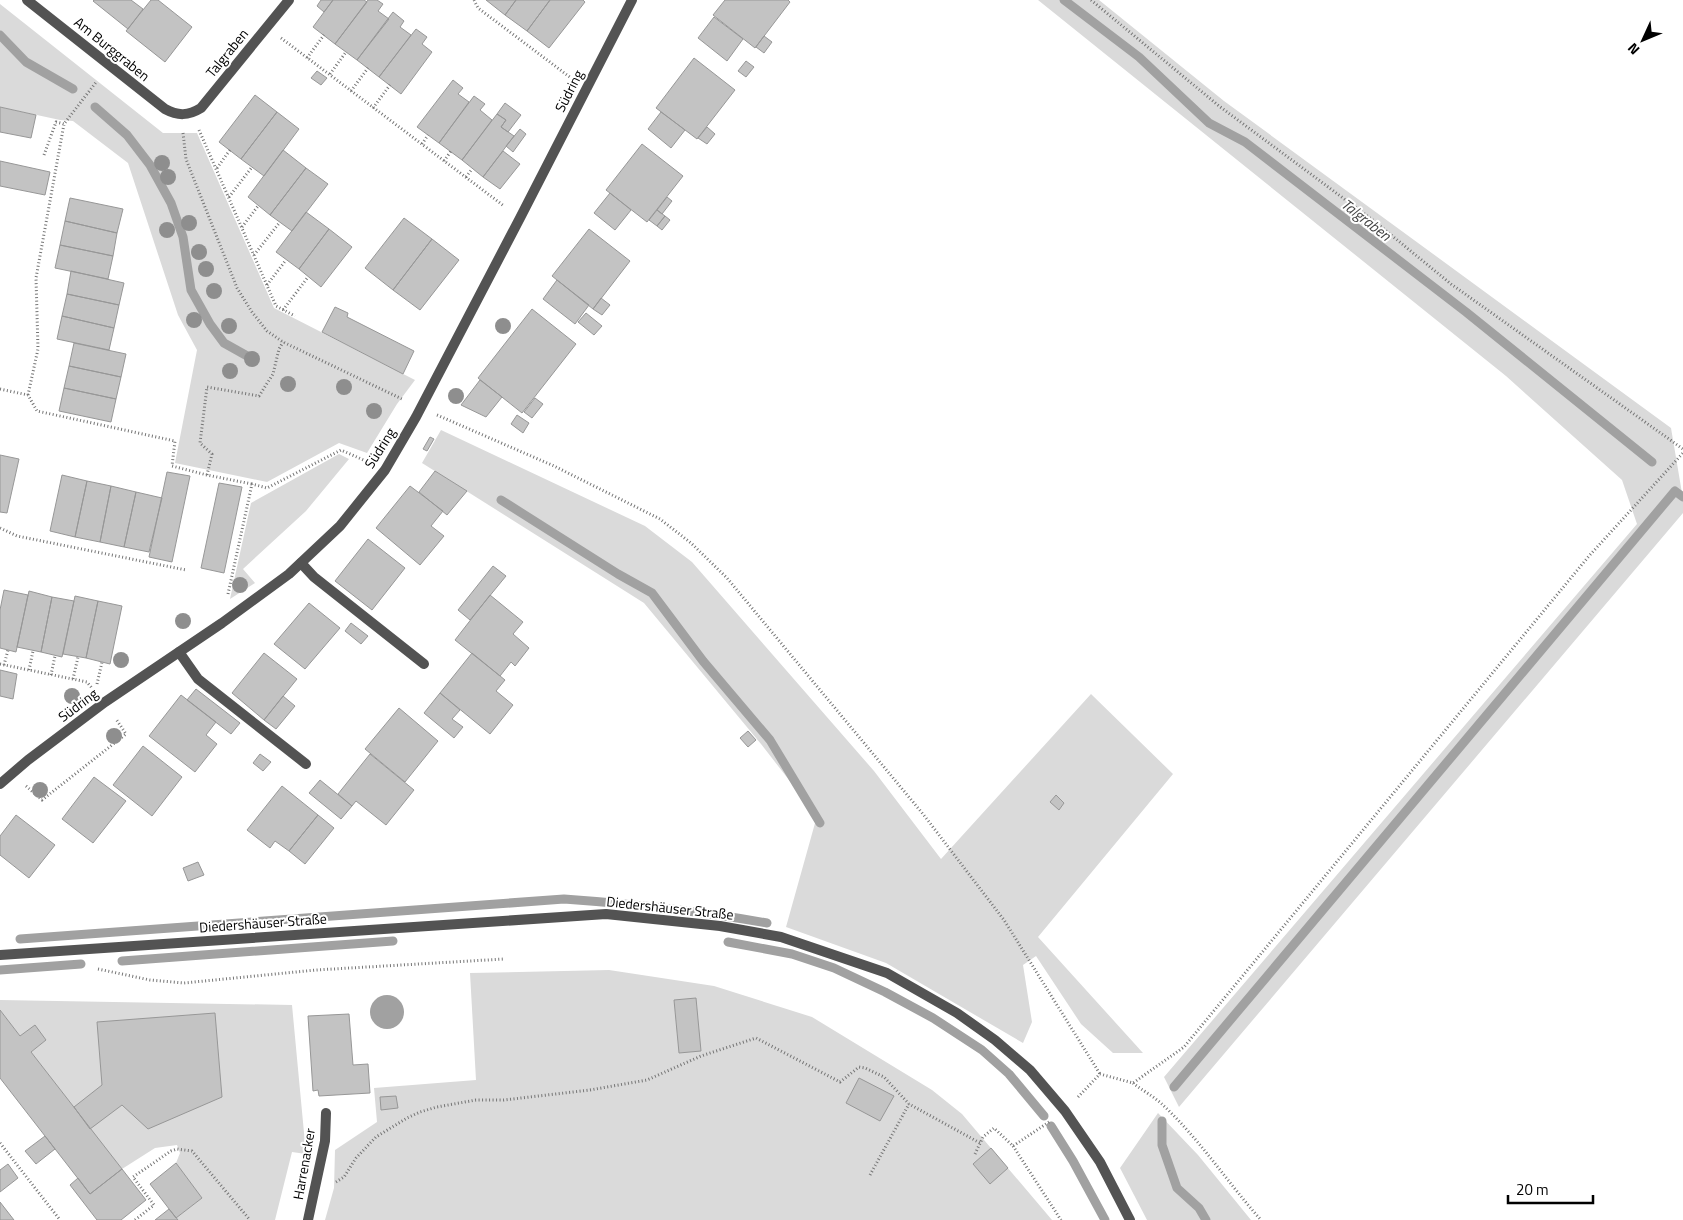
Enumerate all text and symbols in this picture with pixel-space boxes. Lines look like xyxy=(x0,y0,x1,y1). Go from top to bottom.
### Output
street label: Am Burggraben xyxy=(70,11,155,86)
north arrow xyxy=(1618,15,1668,65)
street label: Talgraben xyxy=(200,24,253,82)
text: N xyxy=(1622,39,1644,60)
street label: Südring xyxy=(549,66,588,116)
water label: Talgraben xyxy=(1337,193,1396,247)
street label: Südring xyxy=(359,423,400,472)
street label: Südring xyxy=(53,683,102,727)
street label: Diedershäuser Straße xyxy=(605,890,735,925)
street label: Diedershäuser Straße xyxy=(198,908,327,937)
street label: Harrenacker xyxy=(287,1126,320,1201)
scale bar xyxy=(1508,1172,1593,1204)
text: 20 m xyxy=(1516,1178,1549,1201)

